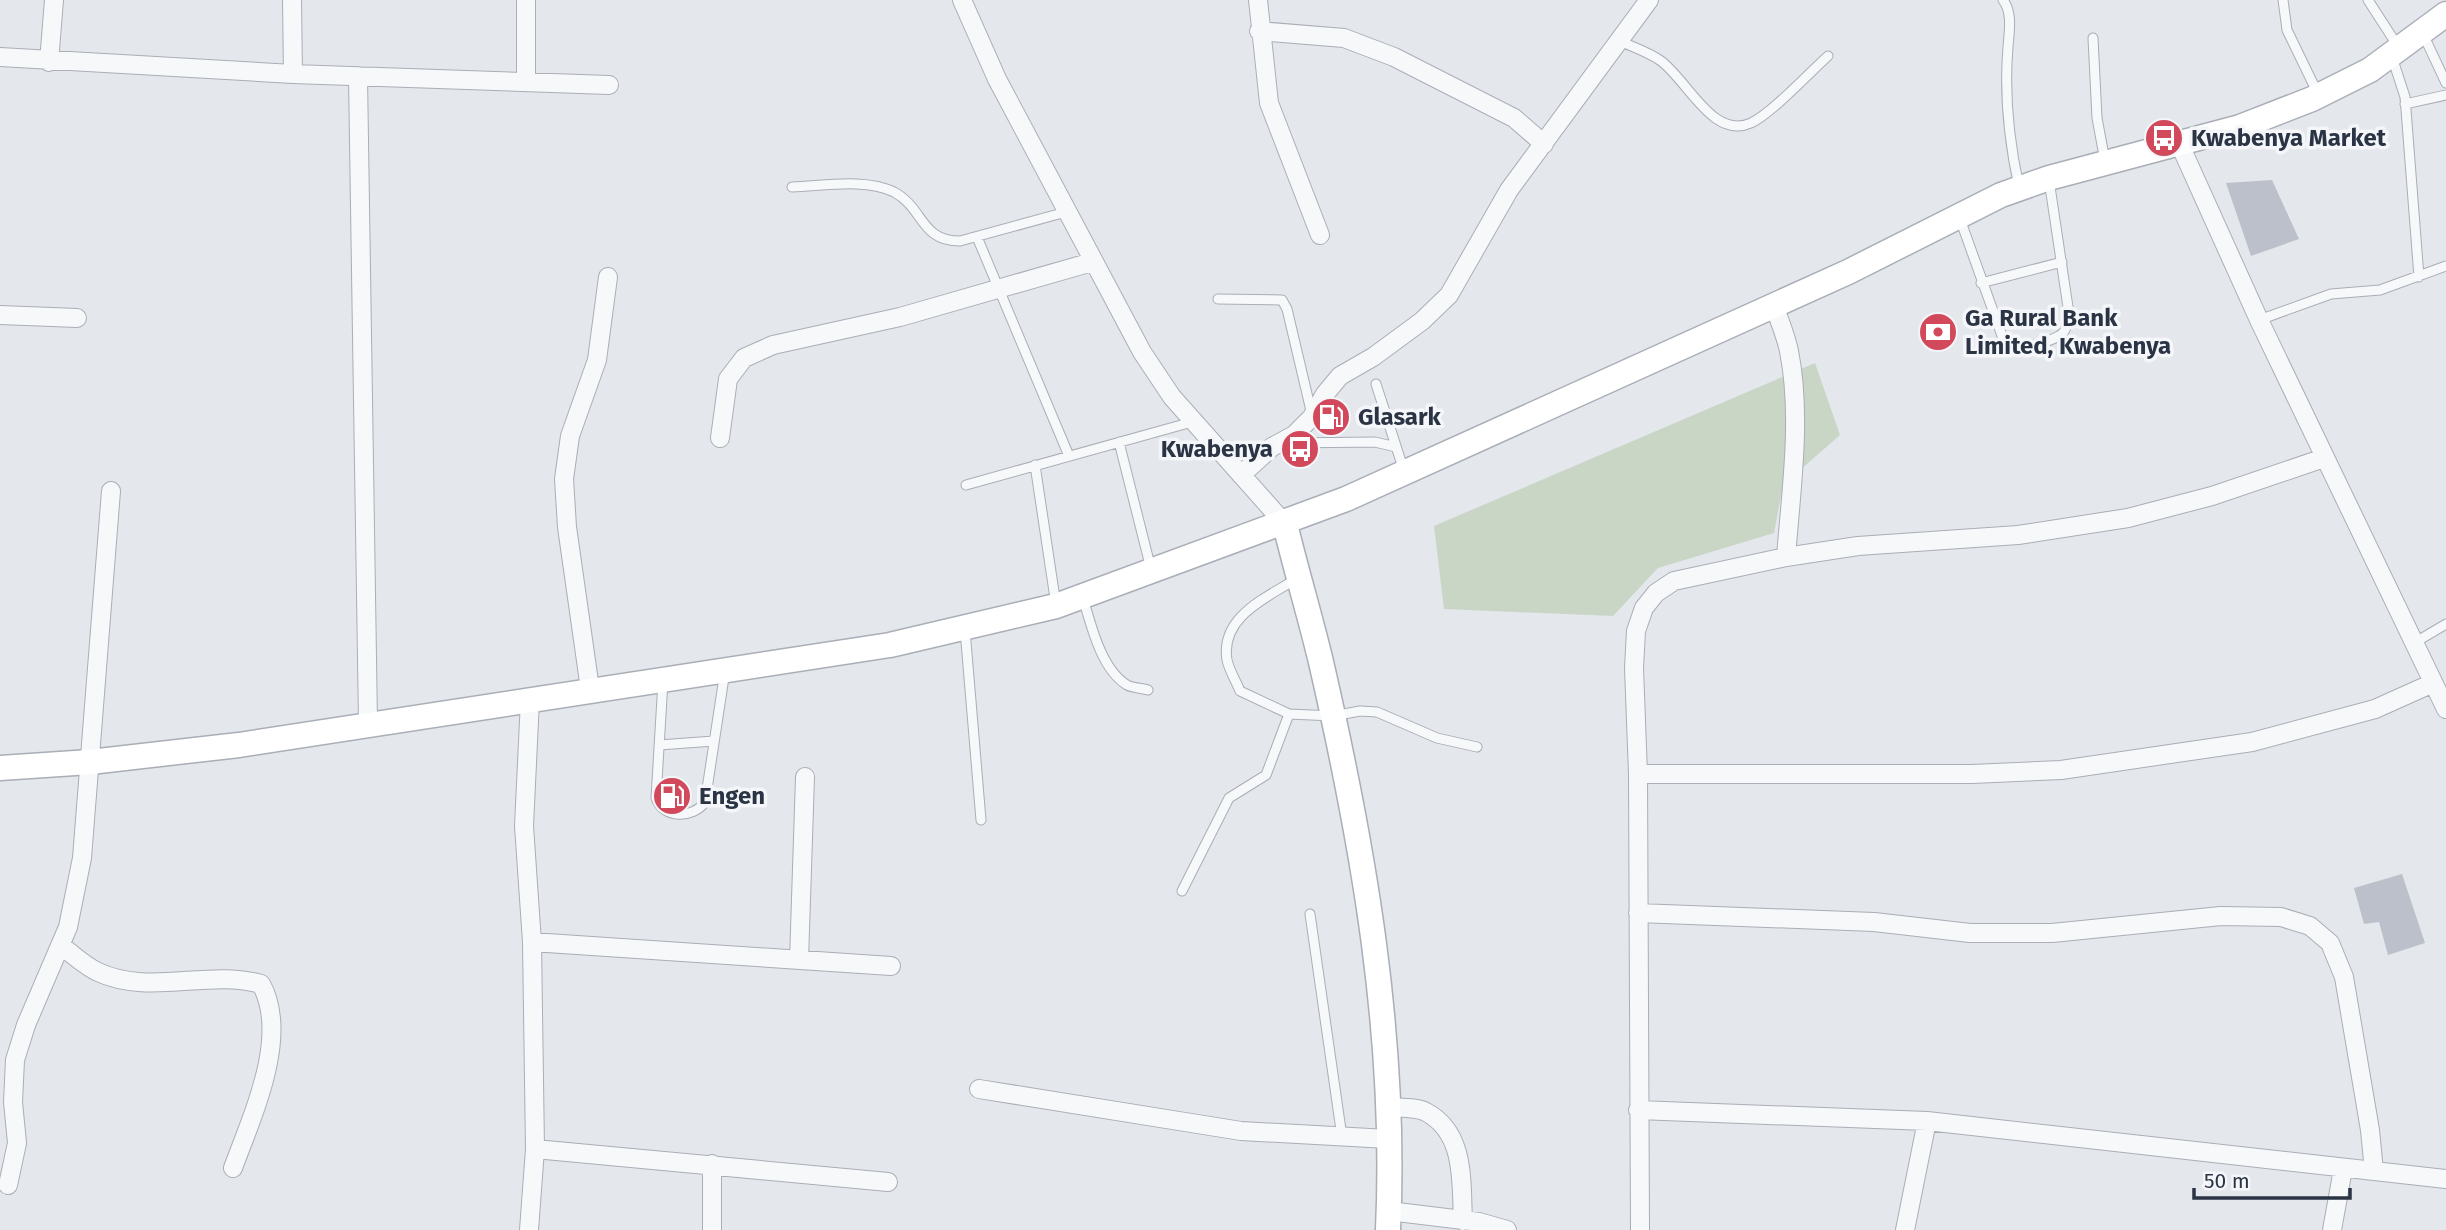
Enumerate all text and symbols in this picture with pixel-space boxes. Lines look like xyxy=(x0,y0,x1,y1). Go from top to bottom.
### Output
bus stop icon: Kwabenya Market xyxy=(2143,117,2185,159)
place label: Kwabenya Market xyxy=(2191,124,2387,152)
place label: Ga Rural Bank Limited, Kwabenya xyxy=(1965,304,2171,360)
bank icon: Ga Rural Bank Limited, Kwabenya xyxy=(1917,311,1959,353)
fuel station icon: Glasark xyxy=(1310,396,1352,438)
place label: Glasark xyxy=(1358,403,1442,431)
bus stop icon: Kwabenya xyxy=(1279,428,1321,470)
place label: Kwabenya xyxy=(1161,435,1273,463)
fuel station icon: Engen xyxy=(651,775,693,817)
place label: Engen xyxy=(699,782,765,810)
scale bar xyxy=(2194,1156,2350,1200)
text: 50 m xyxy=(2204,1168,2250,1194)

